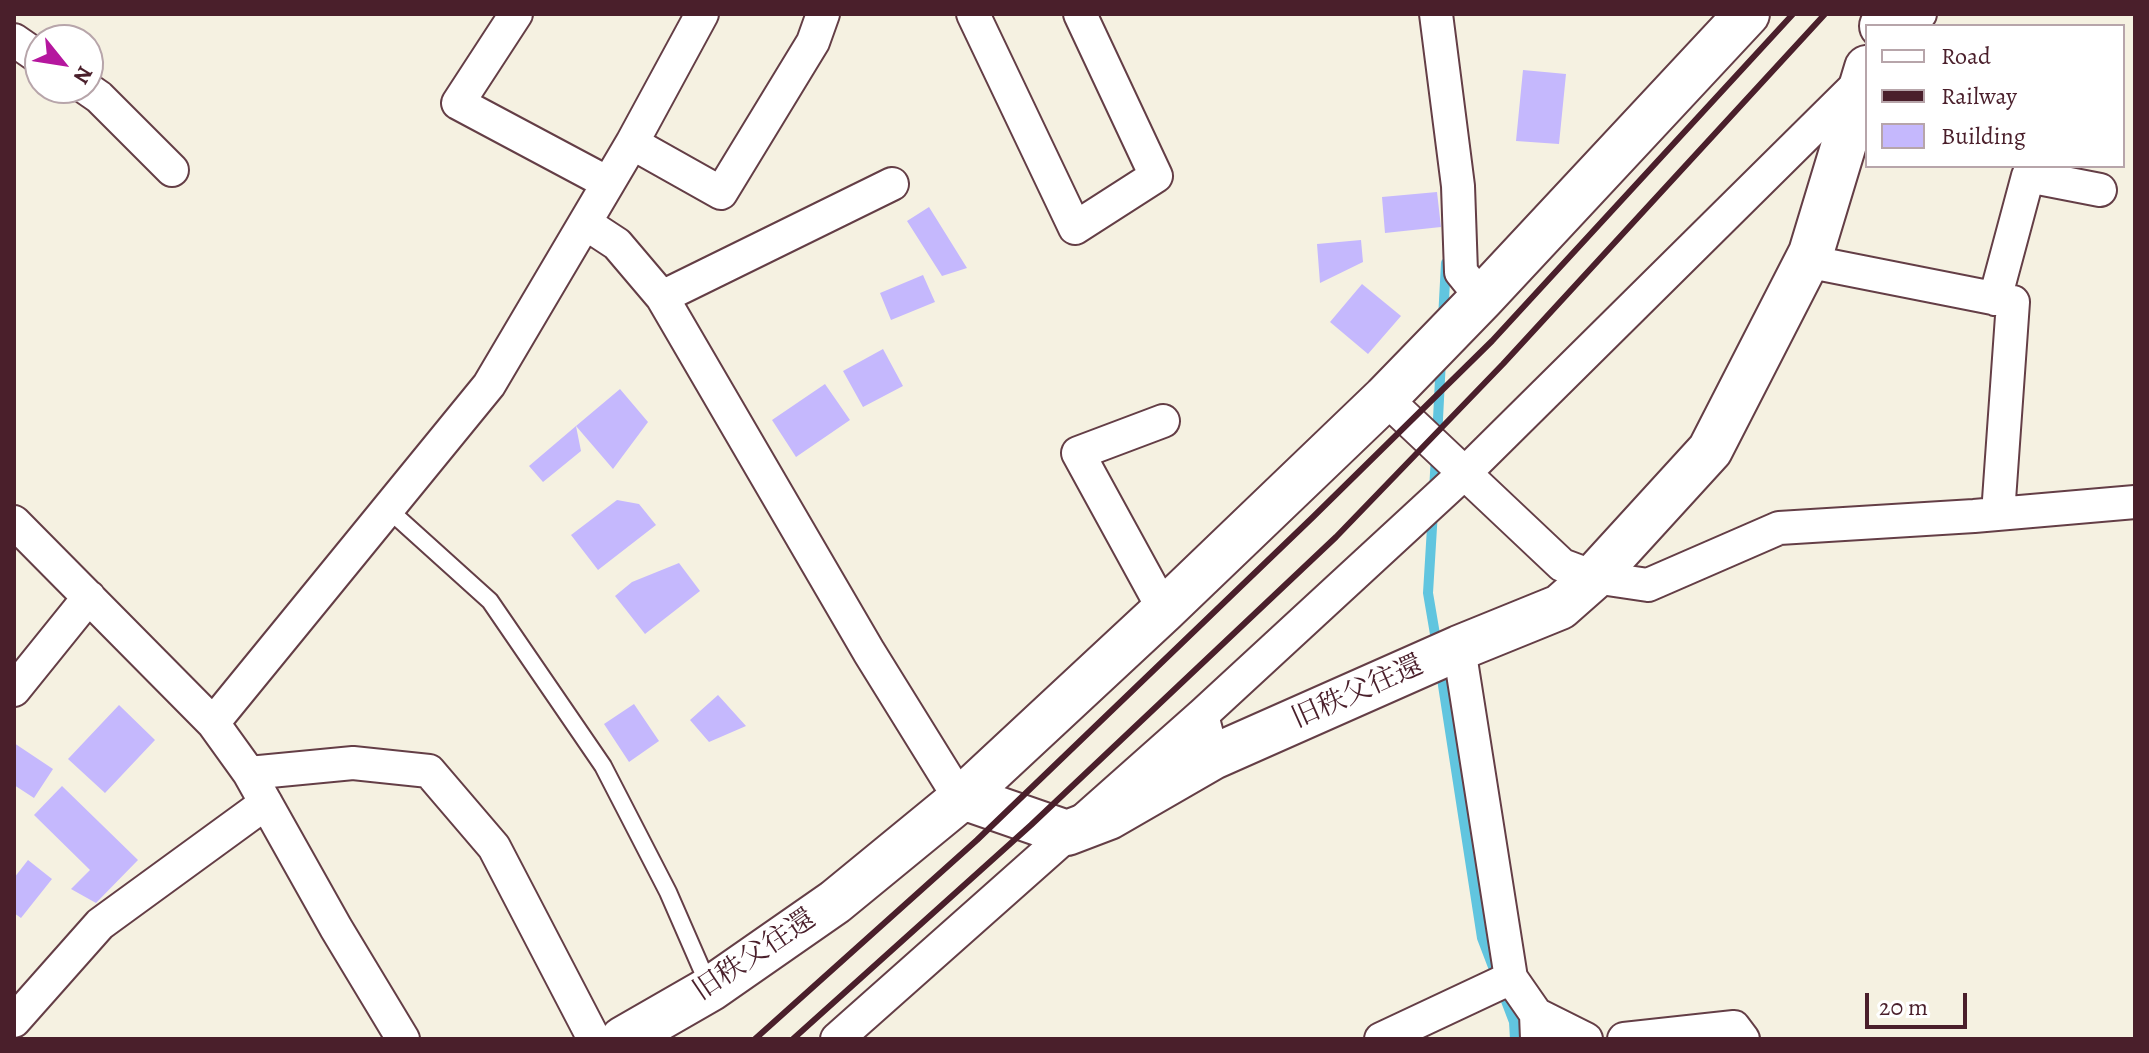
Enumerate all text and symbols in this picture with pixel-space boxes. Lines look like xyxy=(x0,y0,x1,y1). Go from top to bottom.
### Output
north arrow xyxy=(24,24,104,104)
legend xyxy=(1865,24,2125,168)
text: Road xyxy=(1941,40,1991,72)
text: N xyxy=(66,61,100,89)
text: Railway xyxy=(1941,80,2017,112)
text: Building xyxy=(1941,120,2026,152)
street label: 旧秩父往還 xyxy=(1287,649,1429,737)
street label: 旧秩父往還 xyxy=(688,903,822,1009)
scale bar xyxy=(1869,977,1971,1027)
text: 20 m xyxy=(1879,991,1928,1023)

